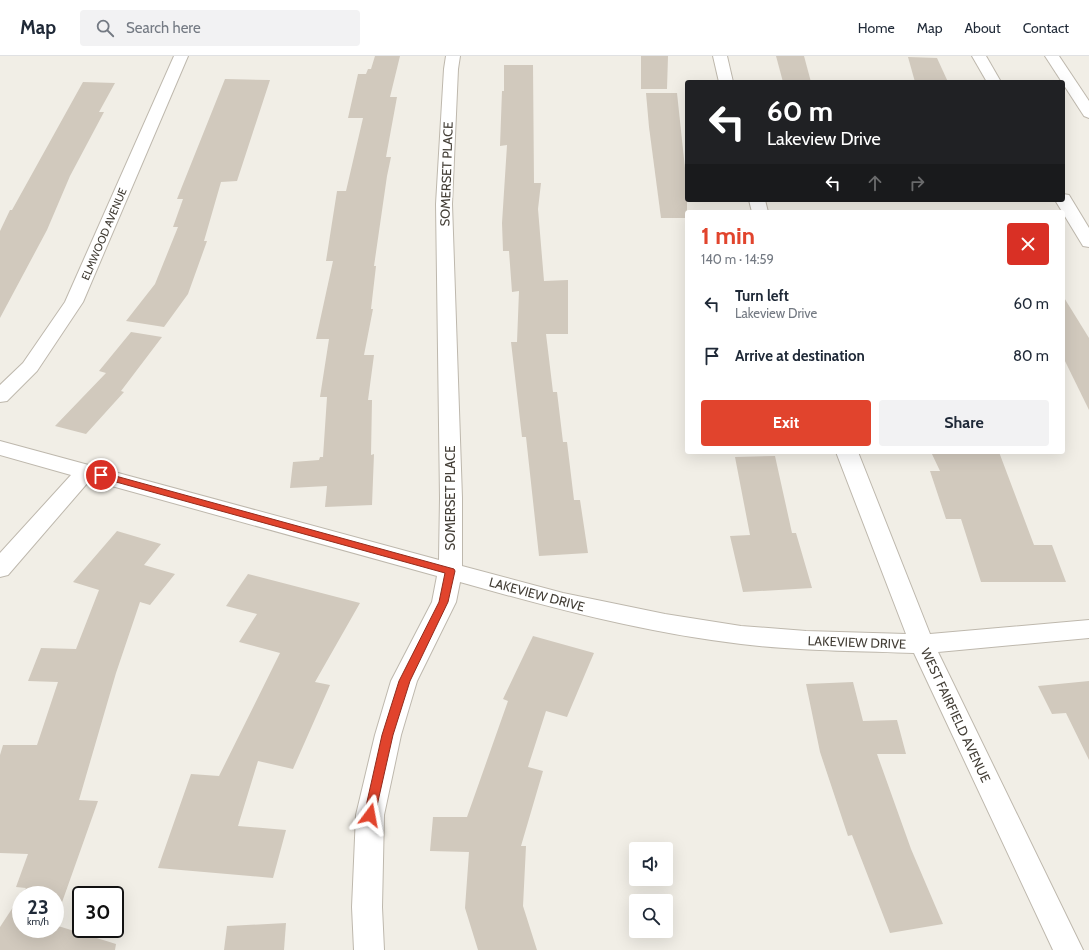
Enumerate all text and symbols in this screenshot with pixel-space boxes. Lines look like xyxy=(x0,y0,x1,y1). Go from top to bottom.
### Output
search box xyxy=(80,10,360,46)
text: Map xyxy=(20,16,56,39)
icon: search xyxy=(94,17,116,39)
text: Search here xyxy=(126,19,201,37)
text: Home xyxy=(858,19,895,37)
text: Map xyxy=(917,19,942,37)
text: About xyxy=(964,19,1001,37)
text: Contact xyxy=(1023,19,1069,37)
text: 60 m xyxy=(767,94,833,128)
icon: left xyxy=(701,96,753,148)
street label: SOMERSET PLACE xyxy=(436,121,456,227)
text: Lakeview Drive xyxy=(767,128,881,150)
icon: left xyxy=(822,172,844,194)
icon: ahead xyxy=(864,172,886,194)
icon: right xyxy=(906,172,928,194)
street label: ELMWOOD AVENUE xyxy=(78,186,130,282)
text: 1 min xyxy=(701,221,755,250)
button: close xyxy=(1007,223,1049,265)
text: 140 m · 14:59 xyxy=(701,251,774,267)
text: Turn left xyxy=(735,287,789,305)
icon: left xyxy=(701,293,723,315)
text: 60 m xyxy=(1013,295,1049,313)
text: Lakeview Drive xyxy=(735,305,817,321)
icon: arrive xyxy=(701,345,723,367)
text: Arrive at destination xyxy=(735,347,865,365)
text: 80 m xyxy=(1013,347,1049,365)
button: Exit xyxy=(701,400,871,446)
button: Share xyxy=(879,400,1049,446)
street label: SOMERSET PLACE xyxy=(442,446,458,550)
pin xyxy=(84,458,118,492)
icon: arrive xyxy=(90,464,112,486)
street label: LAKEVIEW DRIVE xyxy=(487,574,587,614)
street label: LAKEVIEW DRIVE xyxy=(808,632,906,652)
street label: WEST FAIRFIELD AVENUE xyxy=(918,645,994,785)
position arrow xyxy=(349,794,391,836)
map controls xyxy=(629,842,673,938)
button: sound xyxy=(629,842,673,886)
speed limit sign: 30 xyxy=(72,886,124,938)
button: search xyxy=(629,894,673,938)
text: 23 xyxy=(27,895,49,919)
text: km/h xyxy=(27,915,49,928)

